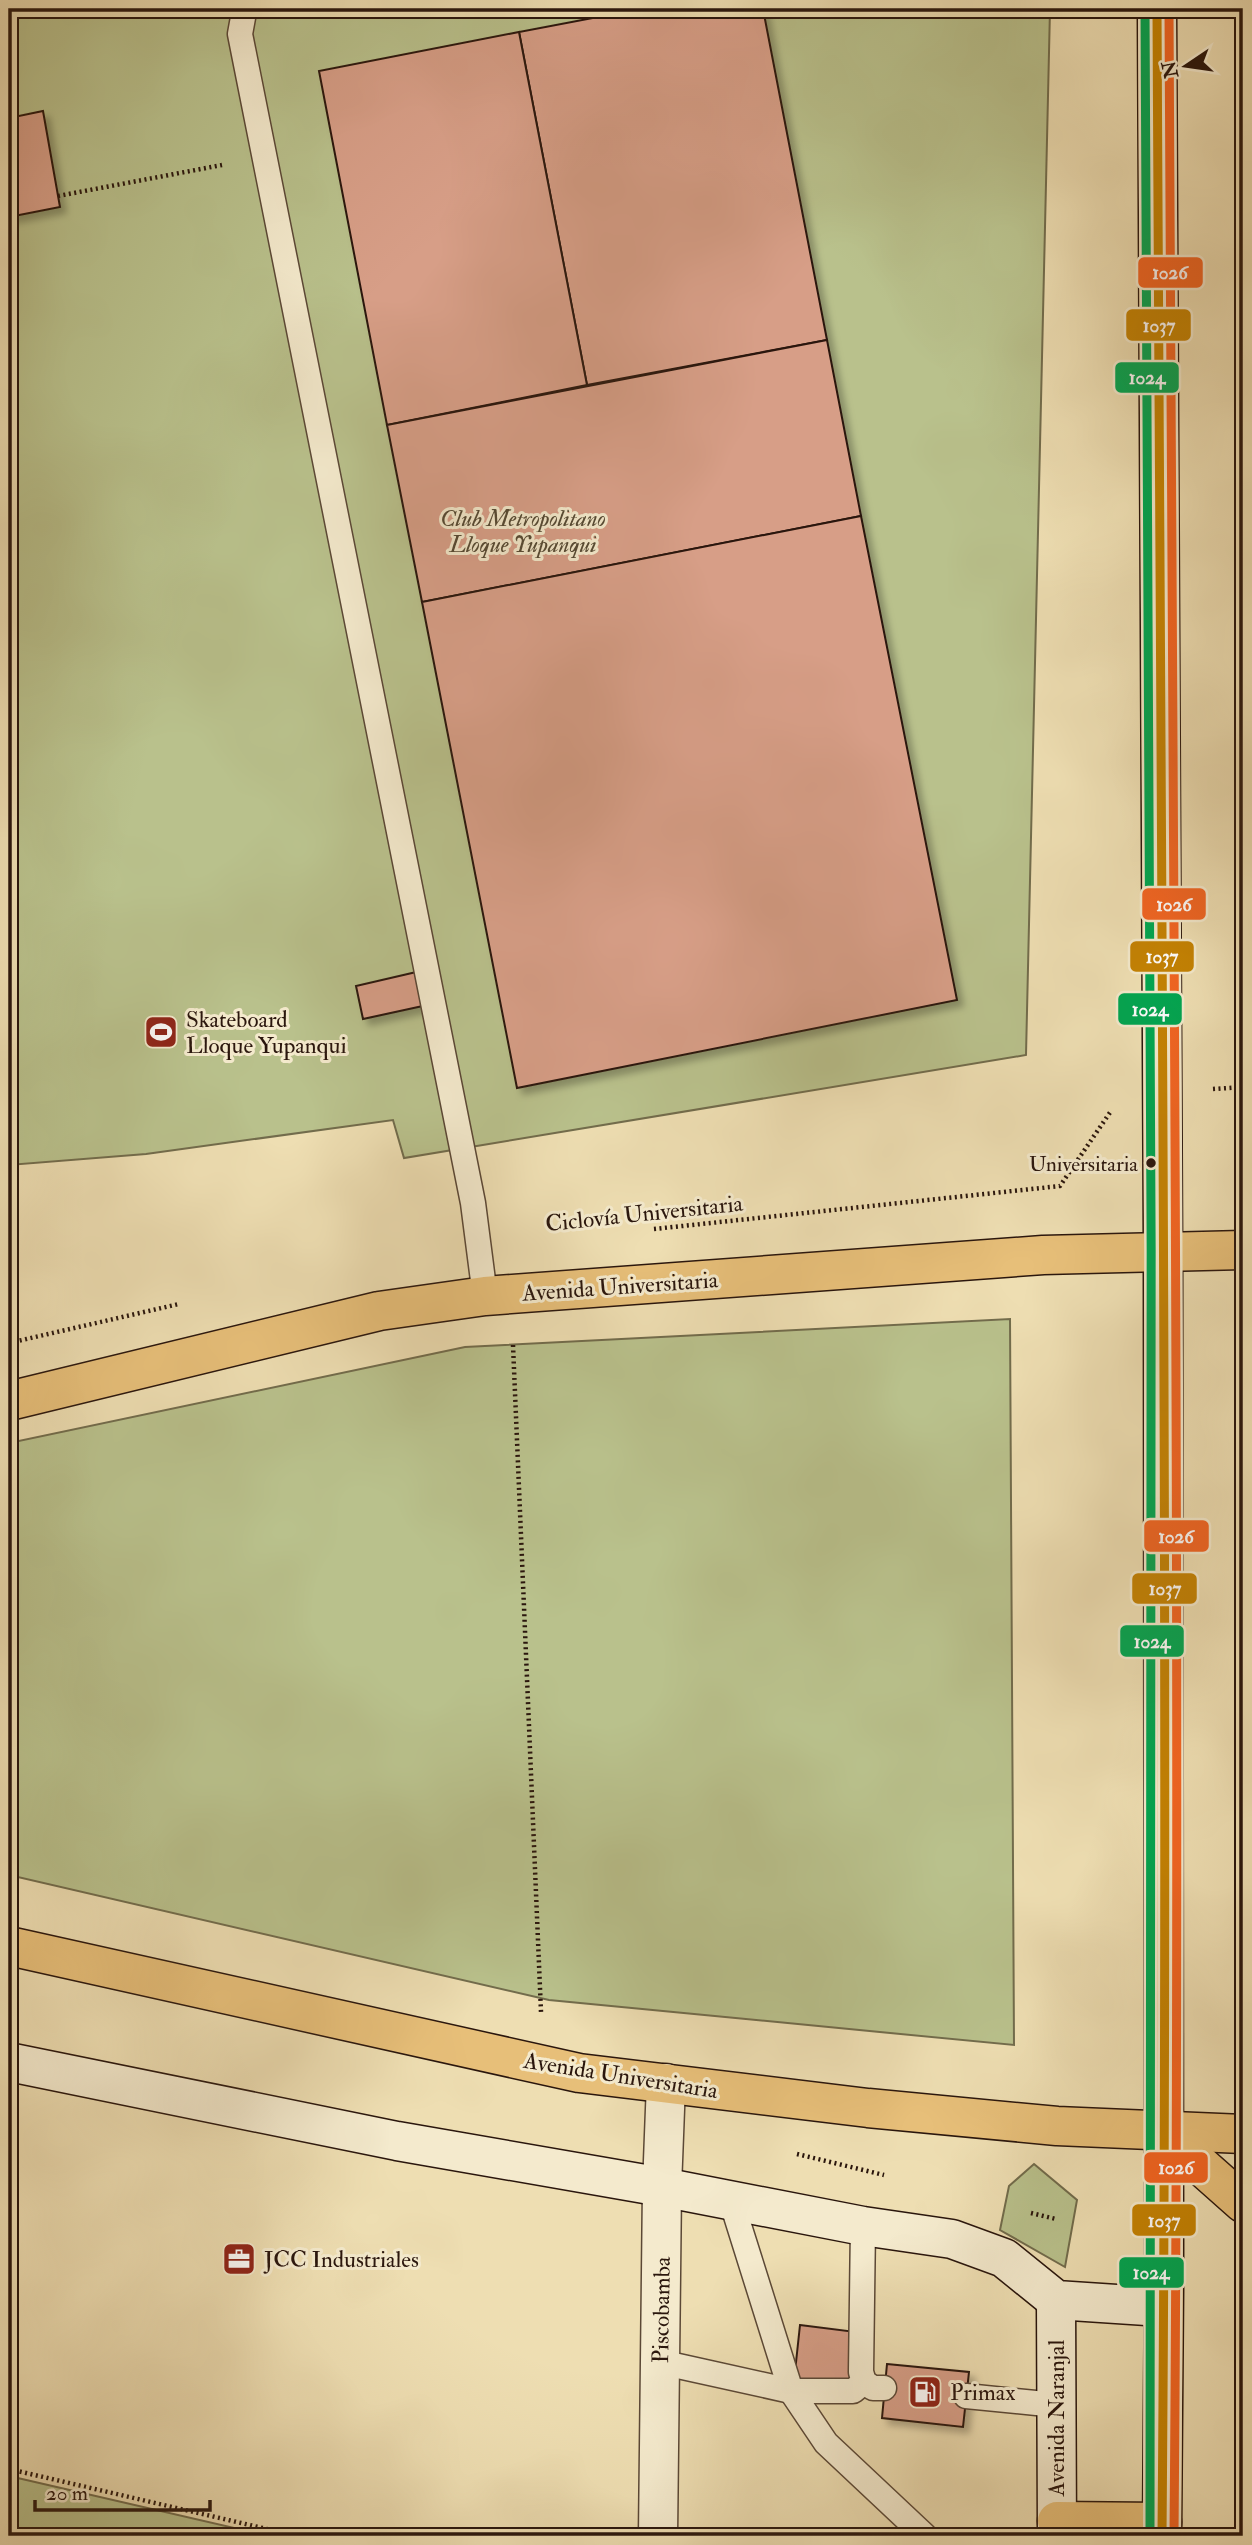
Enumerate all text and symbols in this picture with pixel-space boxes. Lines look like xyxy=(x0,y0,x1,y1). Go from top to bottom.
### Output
north arrow xyxy=(1150,32,1220,102)
text: N xyxy=(1157,58,1184,82)
line badge: 1026 xyxy=(1137,256,1204,289)
text: 1026 xyxy=(1152,261,1189,285)
line badge: 1037 xyxy=(1125,308,1192,342)
text: 1037 xyxy=(1143,314,1175,338)
line badge: 1024 xyxy=(1114,361,1180,394)
text: 1024 xyxy=(1129,366,1167,390)
park label: Club Metropolitano Lloque Yupanqui xyxy=(440,504,606,559)
line badge: 1026 xyxy=(1141,887,1207,921)
text: 1026 xyxy=(1156,893,1193,917)
line badge: 1037 xyxy=(1129,940,1195,973)
text: 1037 xyxy=(1146,945,1178,969)
line badge: 1024 xyxy=(1117,992,1183,1026)
text: 1024 xyxy=(1132,998,1170,1022)
place label: Skateboard Lloque Yupanqui xyxy=(186,1005,347,1061)
sports icon: Skateboard Lloque Yupanqui xyxy=(142,1013,180,1051)
place label: Universitaria xyxy=(1029,1151,1138,1178)
marker: Universitaria xyxy=(1144,1156,1158,1170)
street label: Ciclovía Universitaria xyxy=(544,1189,745,1238)
street label: Avenida Universitaria xyxy=(520,1265,719,1308)
line badge: 1026 xyxy=(1143,1519,1210,1553)
text: 1026 xyxy=(1158,1525,1195,1549)
line badge: 1037 xyxy=(1131,1572,1198,1605)
text: 1037 xyxy=(1149,1577,1181,1601)
line badge: 1024 xyxy=(1119,1624,1185,1658)
text: 1024 xyxy=(1134,1630,1172,1654)
street label: Avenida Universitaria xyxy=(521,2046,721,2105)
line badge: 1026 xyxy=(1143,2151,1209,2184)
text: 1026 xyxy=(1158,2156,1195,2180)
line badge: 1037 xyxy=(1131,2203,1197,2237)
text: 1037 xyxy=(1148,2209,1180,2233)
office icon: JCC Industriales xyxy=(220,2240,258,2278)
place label: JCC Industriales xyxy=(263,2245,419,2274)
street label: Piscobamba xyxy=(646,2256,677,2364)
line badge: 1024 xyxy=(1118,2256,1185,2289)
text: 1024 xyxy=(1133,2261,1171,2285)
street label: Avenida Naranjal xyxy=(1042,2339,1071,2497)
fuel station icon: Primax xyxy=(906,2373,944,2411)
place label: Primax xyxy=(950,2378,1015,2407)
scale bar xyxy=(35,2468,210,2512)
text: 20 m xyxy=(46,2480,88,2507)

